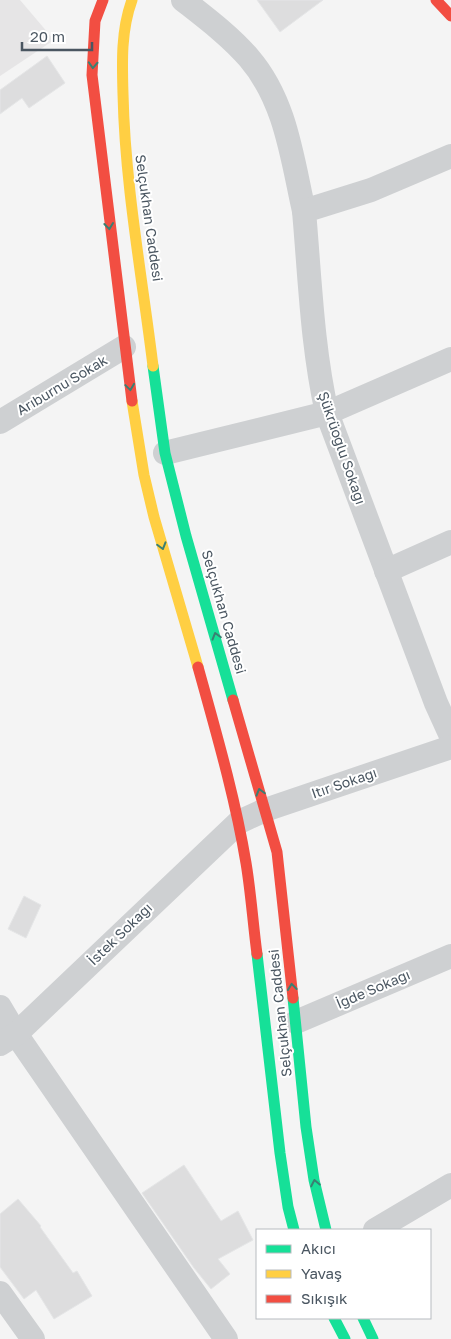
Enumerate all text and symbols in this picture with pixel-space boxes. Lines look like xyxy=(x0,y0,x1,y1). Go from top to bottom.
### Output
scale bar xyxy=(22,20,92,52)
text: 20 m xyxy=(30,27,65,45)
one-way arrow xyxy=(87,61,98,69)
street label: Selçukhan Caddesi xyxy=(132,153,167,282)
one-way arrow xyxy=(103,223,114,231)
street label: Arıburnu Sokak xyxy=(13,351,110,418)
one-way arrow xyxy=(124,384,135,392)
street label: Şükrüoğlu Sokağı xyxy=(315,389,370,506)
one-way arrow xyxy=(157,542,167,550)
street label: Selçukhan Caddesi xyxy=(199,548,250,676)
one-way arrow xyxy=(211,633,221,641)
street label: Itır Sokağı xyxy=(309,763,379,802)
one-way arrow xyxy=(256,789,266,797)
street label: İstek Sokağı xyxy=(84,899,155,968)
street label: Selçukhan Caddesi xyxy=(264,949,295,1078)
street label: İğde Sokağı xyxy=(333,965,412,1012)
one-way arrow xyxy=(287,982,298,990)
one-way arrow xyxy=(310,1178,320,1187)
legend xyxy=(256,1229,431,1319)
text: Akıcı xyxy=(301,1239,336,1257)
text: Yavaş xyxy=(301,1264,342,1282)
text: Sıkışık xyxy=(301,1289,348,1307)

